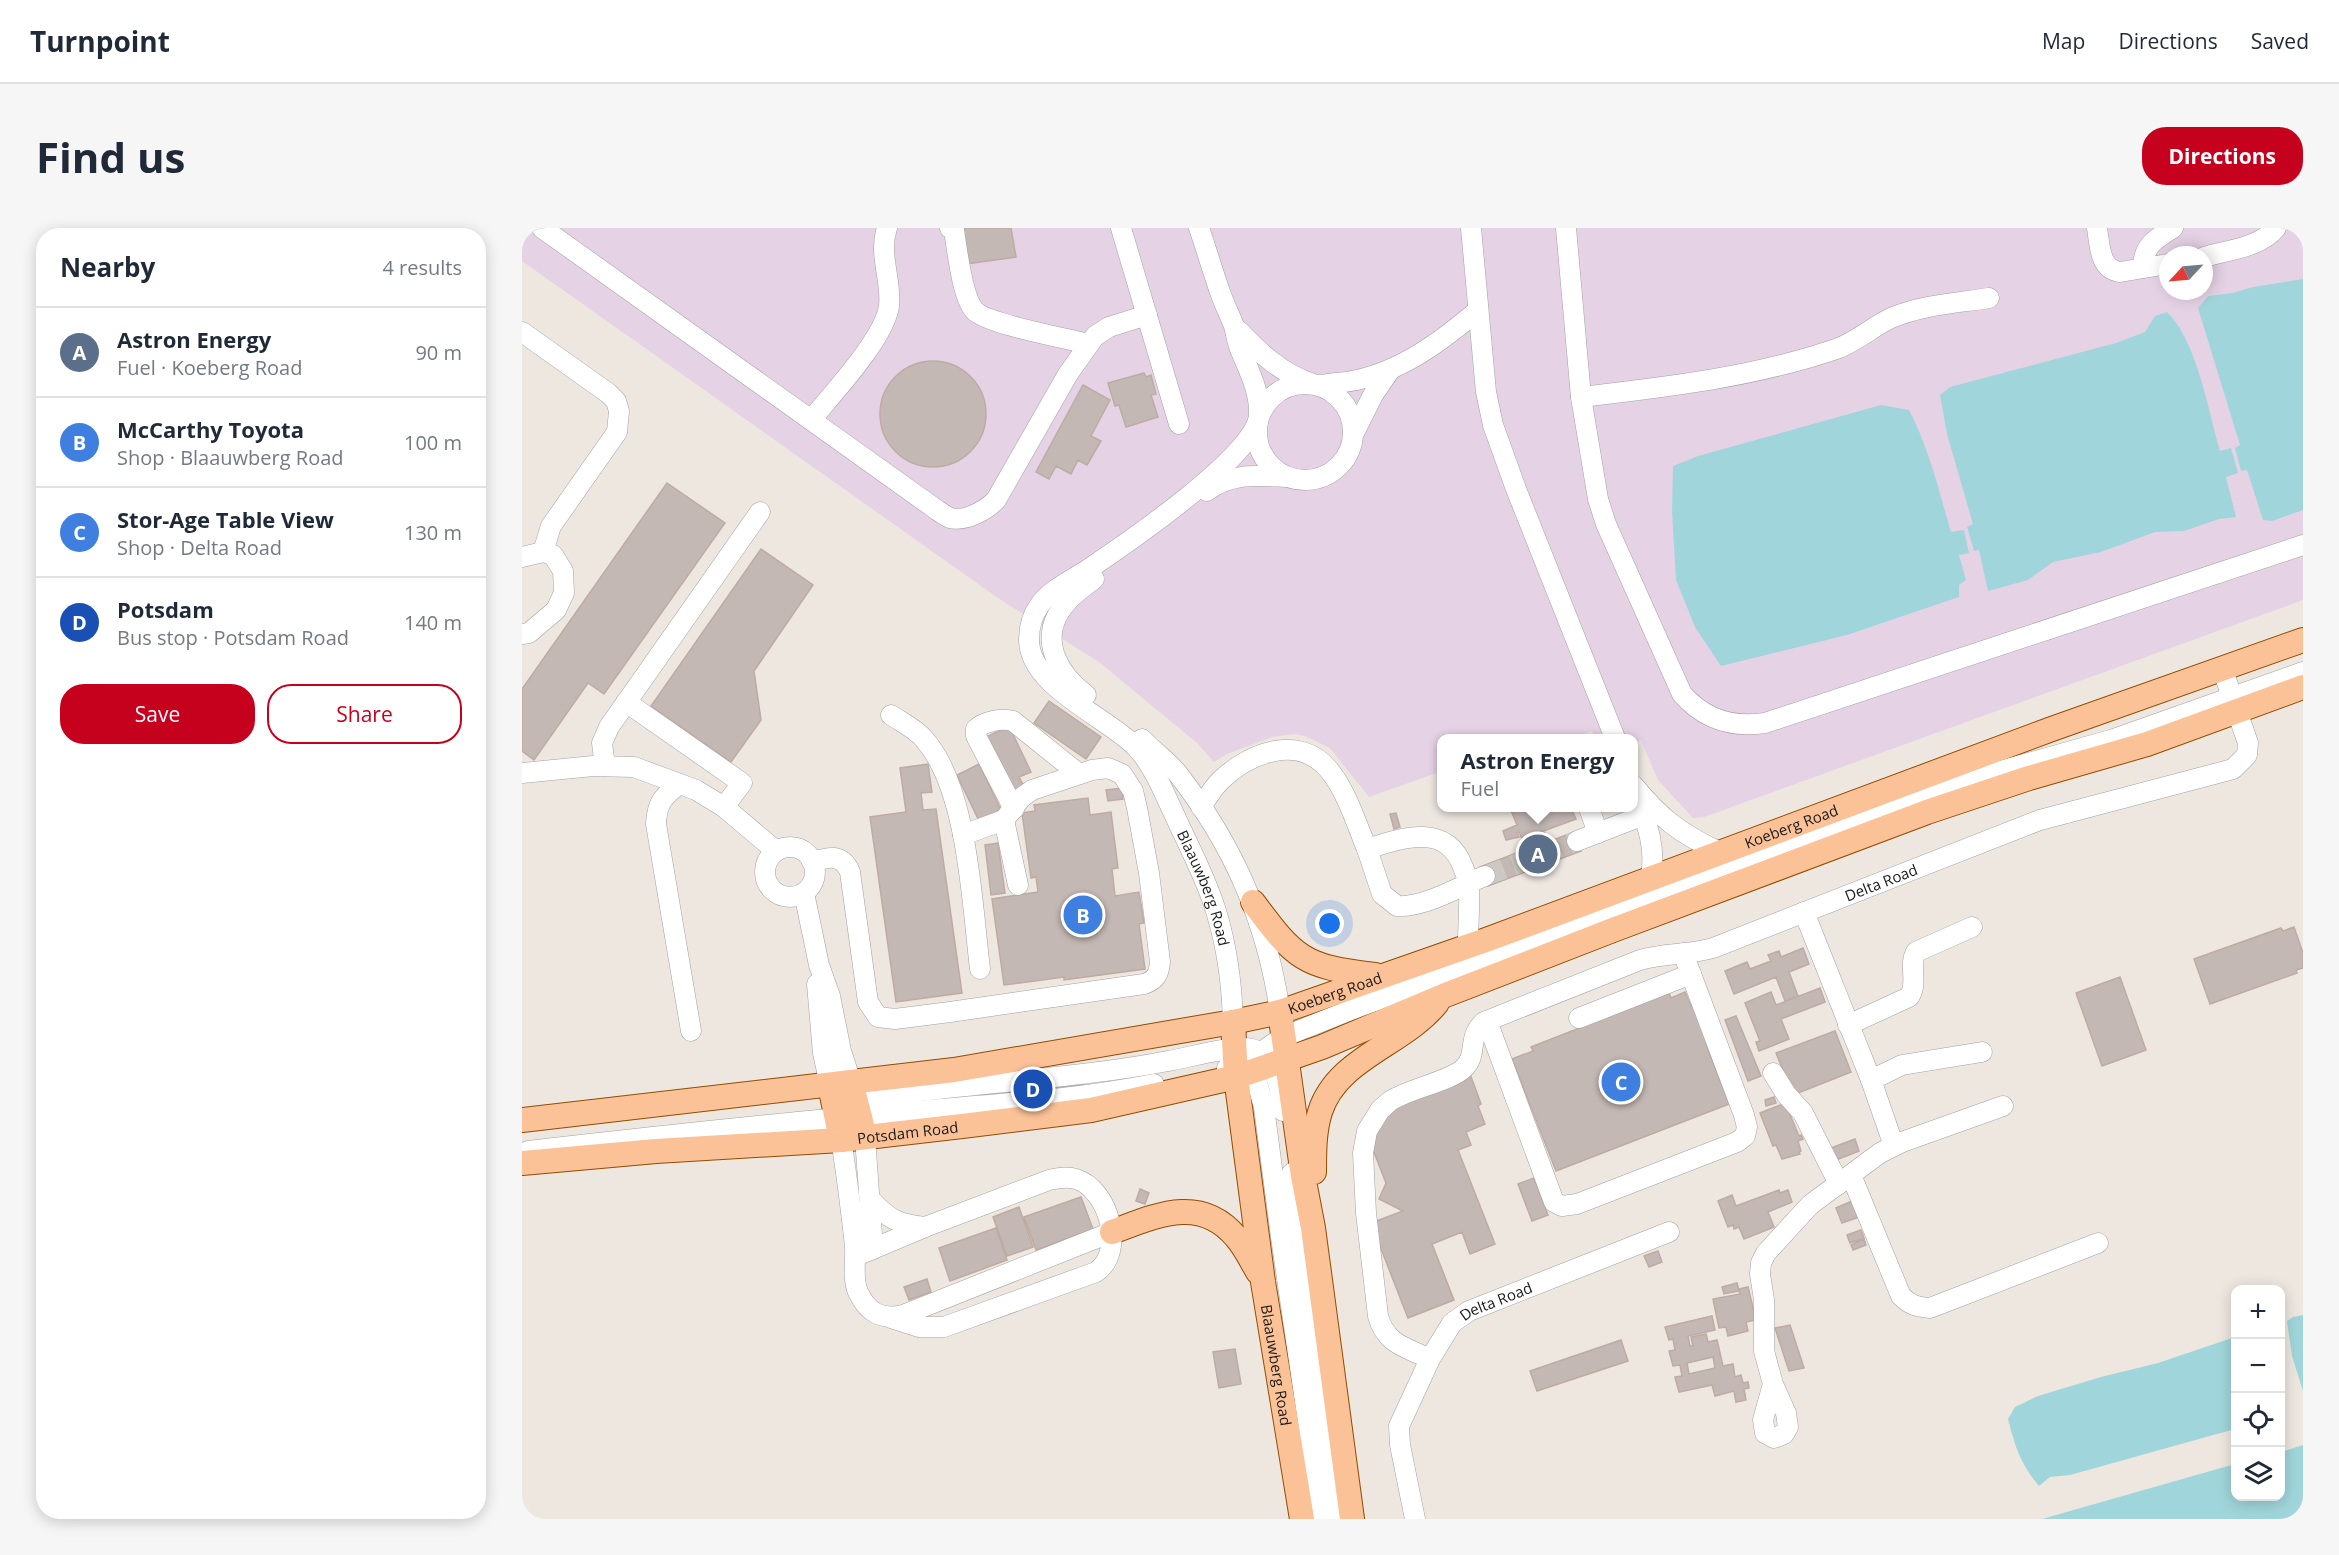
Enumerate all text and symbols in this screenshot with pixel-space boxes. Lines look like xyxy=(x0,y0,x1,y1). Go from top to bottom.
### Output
text: Turnpoint xyxy=(30,22,170,60)
text: Map xyxy=(2042,27,2085,55)
text: Directions xyxy=(2118,27,2218,55)
text: Saved xyxy=(2251,27,2309,55)
button: Directions xyxy=(2142,127,2303,185)
text: Find us xyxy=(36,128,185,185)
north arrow xyxy=(2159,246,2213,300)
text: Nearby xyxy=(60,249,155,285)
text: 4 results xyxy=(382,254,462,281)
text: Astron Energy xyxy=(117,324,271,354)
text: A xyxy=(73,339,86,366)
text: 90 m xyxy=(415,339,462,366)
text: Fuel · Koeberg Road xyxy=(117,354,302,381)
text: McCarthy Toyota xyxy=(117,414,304,444)
text: B xyxy=(73,429,86,456)
text: 100 m xyxy=(404,429,462,456)
text: Shop · Blaauwberg Road xyxy=(117,444,344,471)
text: Stor-Age Table View xyxy=(117,504,334,534)
text: C xyxy=(73,519,86,546)
text: 130 m xyxy=(404,519,462,546)
text: Shop · Delta Road xyxy=(117,534,282,561)
text: Potsdam xyxy=(117,594,214,624)
text: D xyxy=(72,609,87,636)
text: 140 m xyxy=(404,609,462,636)
text: Bus stop · Potsdam Road xyxy=(117,624,349,651)
button: Save xyxy=(60,684,255,744)
button: Share xyxy=(267,684,462,744)
popup xyxy=(1437,734,1638,812)
text: Astron Energy xyxy=(1460,745,1615,775)
text: Fuel xyxy=(1460,775,1499,802)
street label: Koeberg Road xyxy=(1742,800,1841,853)
street label: Blaauwberg Road xyxy=(1173,827,1234,948)
pin: A xyxy=(1518,832,1558,876)
street label: Delta Road xyxy=(1842,859,1920,905)
pin: B xyxy=(1064,892,1102,938)
your location xyxy=(1315,909,1344,938)
street label: Koeberg Road xyxy=(1285,967,1384,1019)
pin: C xyxy=(1602,1060,1640,1104)
pin: D xyxy=(1014,1066,1052,1112)
street label: Potsdam Road xyxy=(856,1117,959,1148)
street label: Delta Road xyxy=(1455,1277,1535,1325)
map controls xyxy=(2231,1285,2285,1501)
button: + xyxy=(2231,1285,2285,1339)
street label: Blaauwberg Road xyxy=(1257,1303,1296,1427)
button: − xyxy=(2231,1339,2285,1393)
button: locate xyxy=(2231,1393,2285,1447)
button: layers xyxy=(2231,1447,2285,1501)

